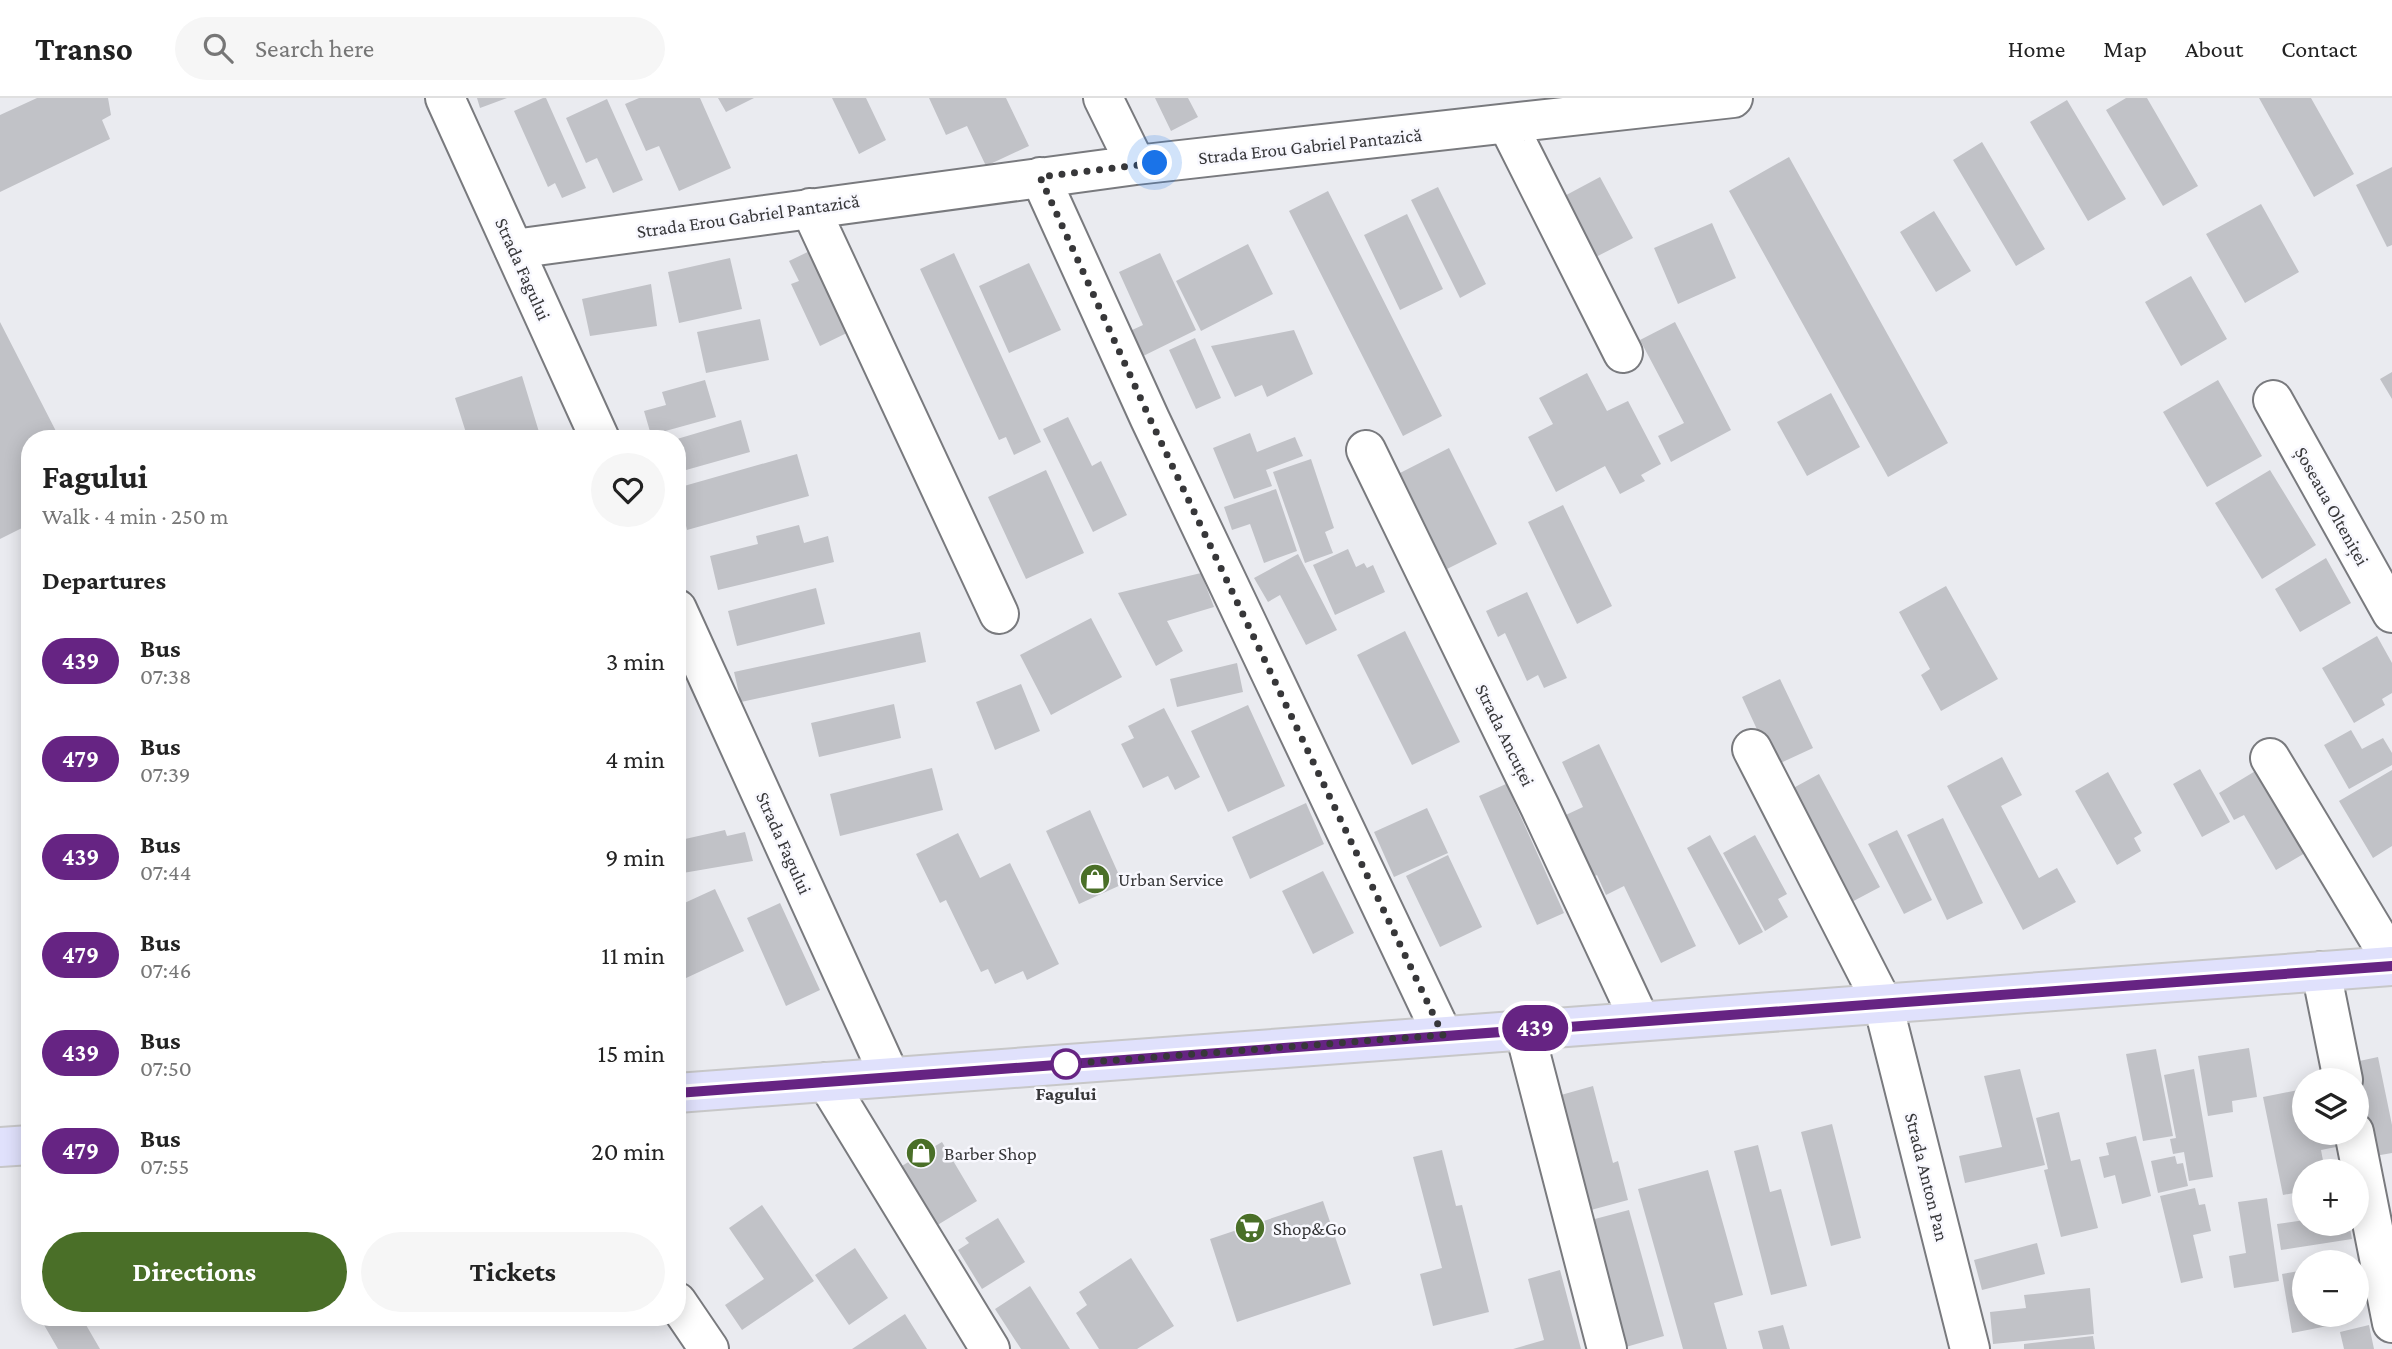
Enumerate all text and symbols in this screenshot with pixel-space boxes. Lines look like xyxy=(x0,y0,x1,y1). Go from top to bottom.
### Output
search box xyxy=(175,17,665,80)
icon: search xyxy=(199,29,237,67)
text: Transo xyxy=(35,30,133,67)
text: Search here xyxy=(255,34,374,63)
text: Home xyxy=(2008,35,2065,62)
text: Map xyxy=(2103,35,2147,62)
text: About xyxy=(2185,35,2243,62)
text: Contact xyxy=(2281,35,2357,62)
street label: Strada Erou Gabriel Pantazică xyxy=(1197,124,1423,168)
your location xyxy=(1137,145,1172,180)
street label: Strada Erou Gabriel Pantazică xyxy=(635,190,861,242)
street label: Strada Fagului xyxy=(491,215,555,323)
street label: Șoseaua Olteniței xyxy=(2289,443,2373,570)
button: heart xyxy=(591,453,665,527)
text: Fagului xyxy=(42,458,148,495)
text: Walk · 4 min · 250 m xyxy=(42,503,229,529)
text: Departures xyxy=(42,566,166,595)
text: Bus xyxy=(140,634,181,663)
text: 439 xyxy=(62,647,99,674)
text: 3 min xyxy=(606,647,665,676)
text: 07:38 xyxy=(140,663,191,689)
street label: Strada Ancuței xyxy=(1469,680,1539,790)
text: Bus xyxy=(140,732,181,761)
text: 479 xyxy=(62,745,99,772)
text: 4 min xyxy=(605,745,665,774)
text: 07:39 xyxy=(140,761,190,787)
street label: Strada Fagului xyxy=(752,789,816,897)
text: Bus xyxy=(140,830,181,859)
text: 439 xyxy=(62,843,99,870)
text: 9 min xyxy=(605,843,665,872)
text: 07:44 xyxy=(140,859,191,885)
shop icon: Urban Service xyxy=(1078,862,1112,896)
place label: Urban Service xyxy=(1118,869,1223,890)
text: Bus xyxy=(140,928,181,957)
text: 479 xyxy=(62,941,99,968)
text: 11 min xyxy=(601,941,665,970)
text: 07:46 xyxy=(140,957,191,983)
line badge: 439 xyxy=(1495,1005,1575,1051)
text: 439 xyxy=(1516,1014,1554,1041)
text: Bus xyxy=(140,1026,181,1055)
text: 439 xyxy=(62,1039,99,1066)
text: 15 min xyxy=(598,1039,665,1068)
marker: Fagului xyxy=(1051,1049,1081,1079)
text: 07:50 xyxy=(140,1055,192,1081)
map controls xyxy=(2292,1068,2369,1327)
button: layers xyxy=(2292,1068,2369,1145)
place label: Fagului xyxy=(1036,1083,1097,1104)
street label: Strada Anton Pan xyxy=(1901,1111,1953,1243)
text: Bus xyxy=(140,1124,181,1153)
shop icon: Barber Shop xyxy=(904,1136,938,1170)
text: 479 xyxy=(62,1137,99,1164)
text: 20 min xyxy=(591,1137,665,1166)
place label: Barber Shop xyxy=(944,1143,1037,1164)
text: 07:55 xyxy=(140,1153,189,1179)
button: + xyxy=(2292,1159,2369,1236)
supermarket icon: Shop&Go xyxy=(1233,1211,1267,1245)
place label: Shop&Go xyxy=(1273,1218,1346,1239)
button: Directions xyxy=(42,1232,347,1312)
button: Tickets xyxy=(361,1232,665,1312)
button: − xyxy=(2292,1250,2369,1327)

